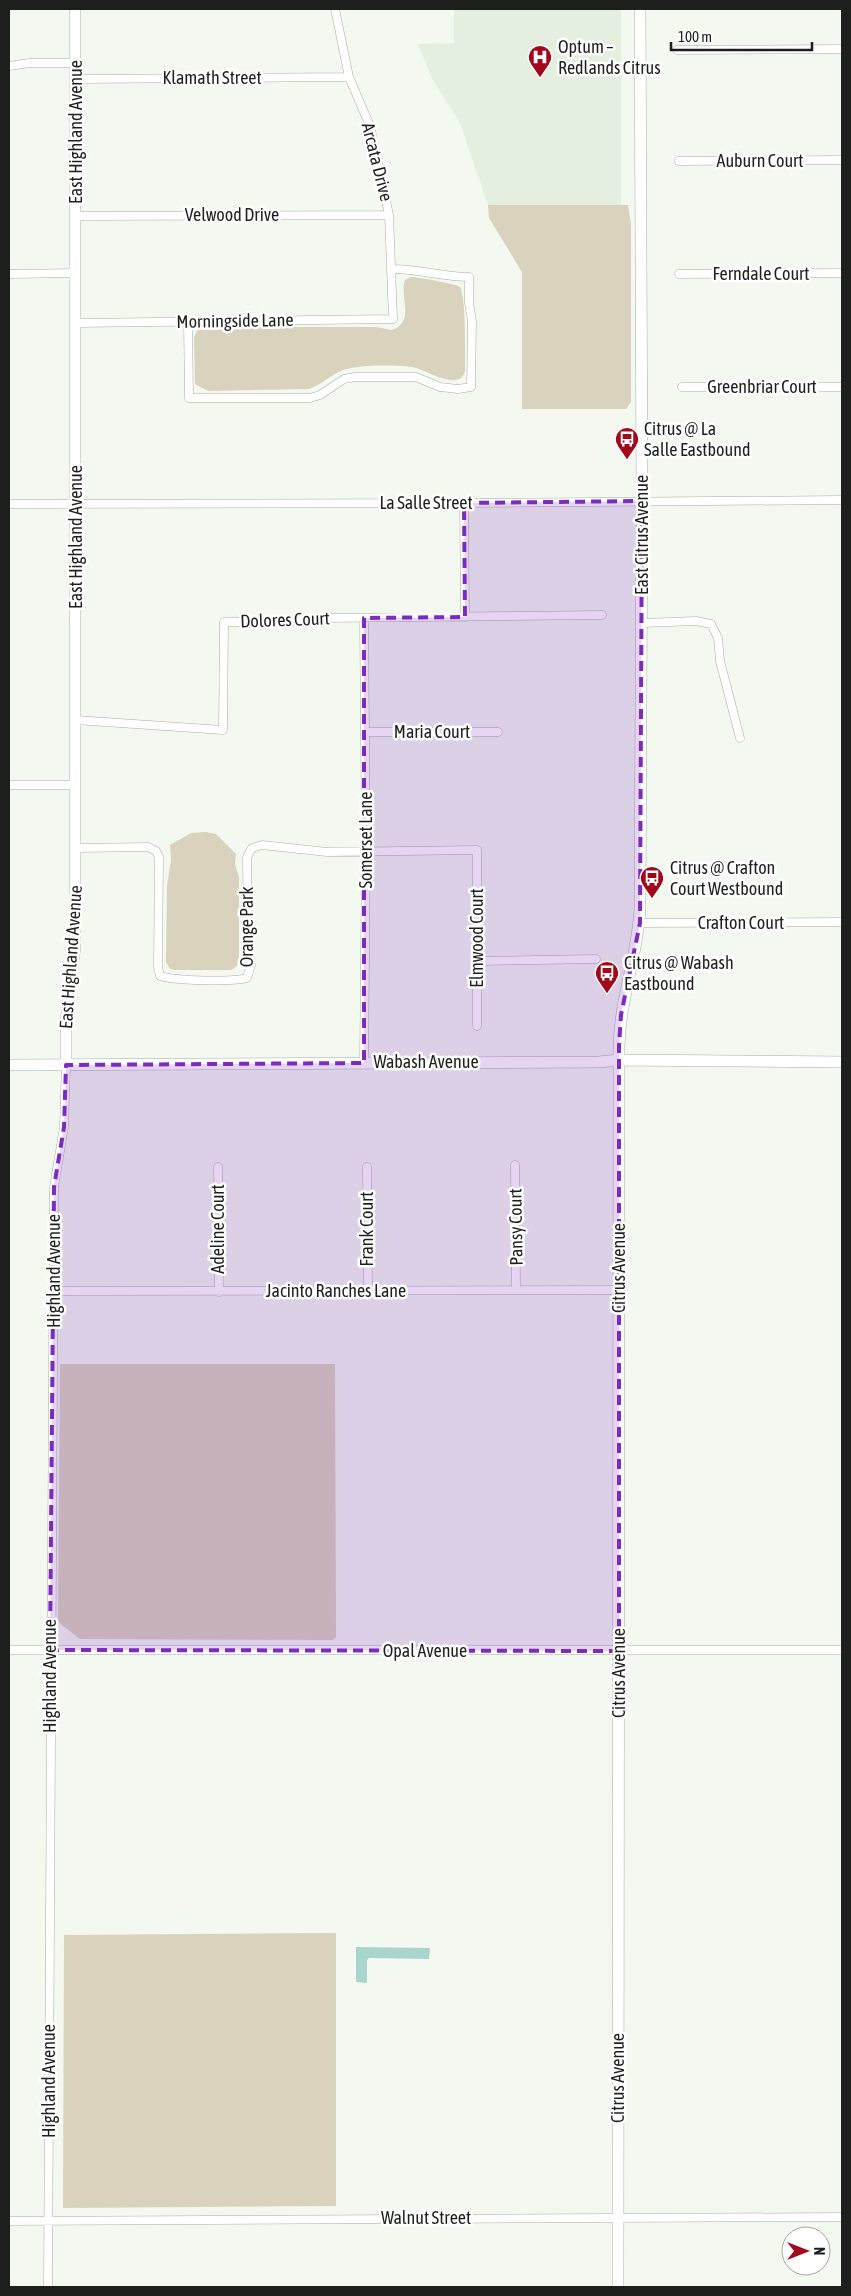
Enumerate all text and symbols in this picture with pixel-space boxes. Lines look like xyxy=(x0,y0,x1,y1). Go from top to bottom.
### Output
scale bar xyxy=(671,20,812,52)
text: 100 m xyxy=(678,28,712,45)
place label: Optum – Redlands Citrus xyxy=(558,36,661,78)
hospital icon: Optum – Redlands Citrus xyxy=(527,44,553,78)
street label: East Highland Avenue xyxy=(65,60,86,204)
street label: Klamath Street xyxy=(162,67,262,88)
street label: Arcata Drive xyxy=(358,120,397,203)
street label: Auburn Court xyxy=(717,150,803,171)
street label: Velwood Drive xyxy=(185,204,279,225)
street label: Ferndale Court xyxy=(713,263,809,284)
street label: Morningside Lane xyxy=(176,309,294,332)
street label: Greenbriar Court xyxy=(707,376,817,397)
place label: Citrus @ La Salle Eastbound xyxy=(644,418,750,460)
bus stop icon: Citrus @ La Salle Eastbound xyxy=(614,426,640,460)
street label: East Highland Avenue xyxy=(65,465,86,609)
street label: East Citrus Avenue xyxy=(631,475,652,595)
street label: La Salle Street xyxy=(379,492,473,513)
street label: Dolores Court xyxy=(240,607,330,632)
street label: Maria Court xyxy=(394,721,470,742)
street label: Somerset Lane xyxy=(355,792,376,888)
place label: Citrus @ Crafton Court Westbound xyxy=(670,857,783,899)
bus stop icon: Citrus @ Crafton Court Westbound xyxy=(639,865,665,899)
street label: East Highland Avenue xyxy=(55,885,86,1029)
street label: Orange Park xyxy=(236,887,257,967)
street label: Elmwood Court xyxy=(466,888,487,988)
street label: Crafton Court xyxy=(698,912,784,933)
place label: Citrus @ Wabash Eastbound xyxy=(624,952,734,994)
bus stop icon: Citrus @ Wabash Eastbound xyxy=(594,960,620,994)
street label: Wabash Avenue xyxy=(373,1051,479,1072)
street label: Adeline Court xyxy=(207,1184,228,1274)
street label: Pansy Court xyxy=(504,1188,527,1266)
street label: Frank Court xyxy=(356,1192,377,1266)
street label: Highland Avenue xyxy=(43,1214,64,1328)
street label: Citrus Avenue xyxy=(608,1223,629,1313)
street label: Jacinto Ranches Lane xyxy=(266,1280,406,1301)
street label: Highland Avenue xyxy=(39,1619,60,1733)
street label: Citrus Avenue xyxy=(608,1628,629,1718)
street label: Opal Avenue xyxy=(383,1640,467,1661)
street label: Highland Avenue xyxy=(38,2024,59,2138)
street label: Citrus Avenue xyxy=(607,2033,628,2123)
street label: Walnut Street xyxy=(381,2207,471,2228)
north arrow xyxy=(781,2226,831,2276)
text: N xyxy=(811,2247,827,2255)

